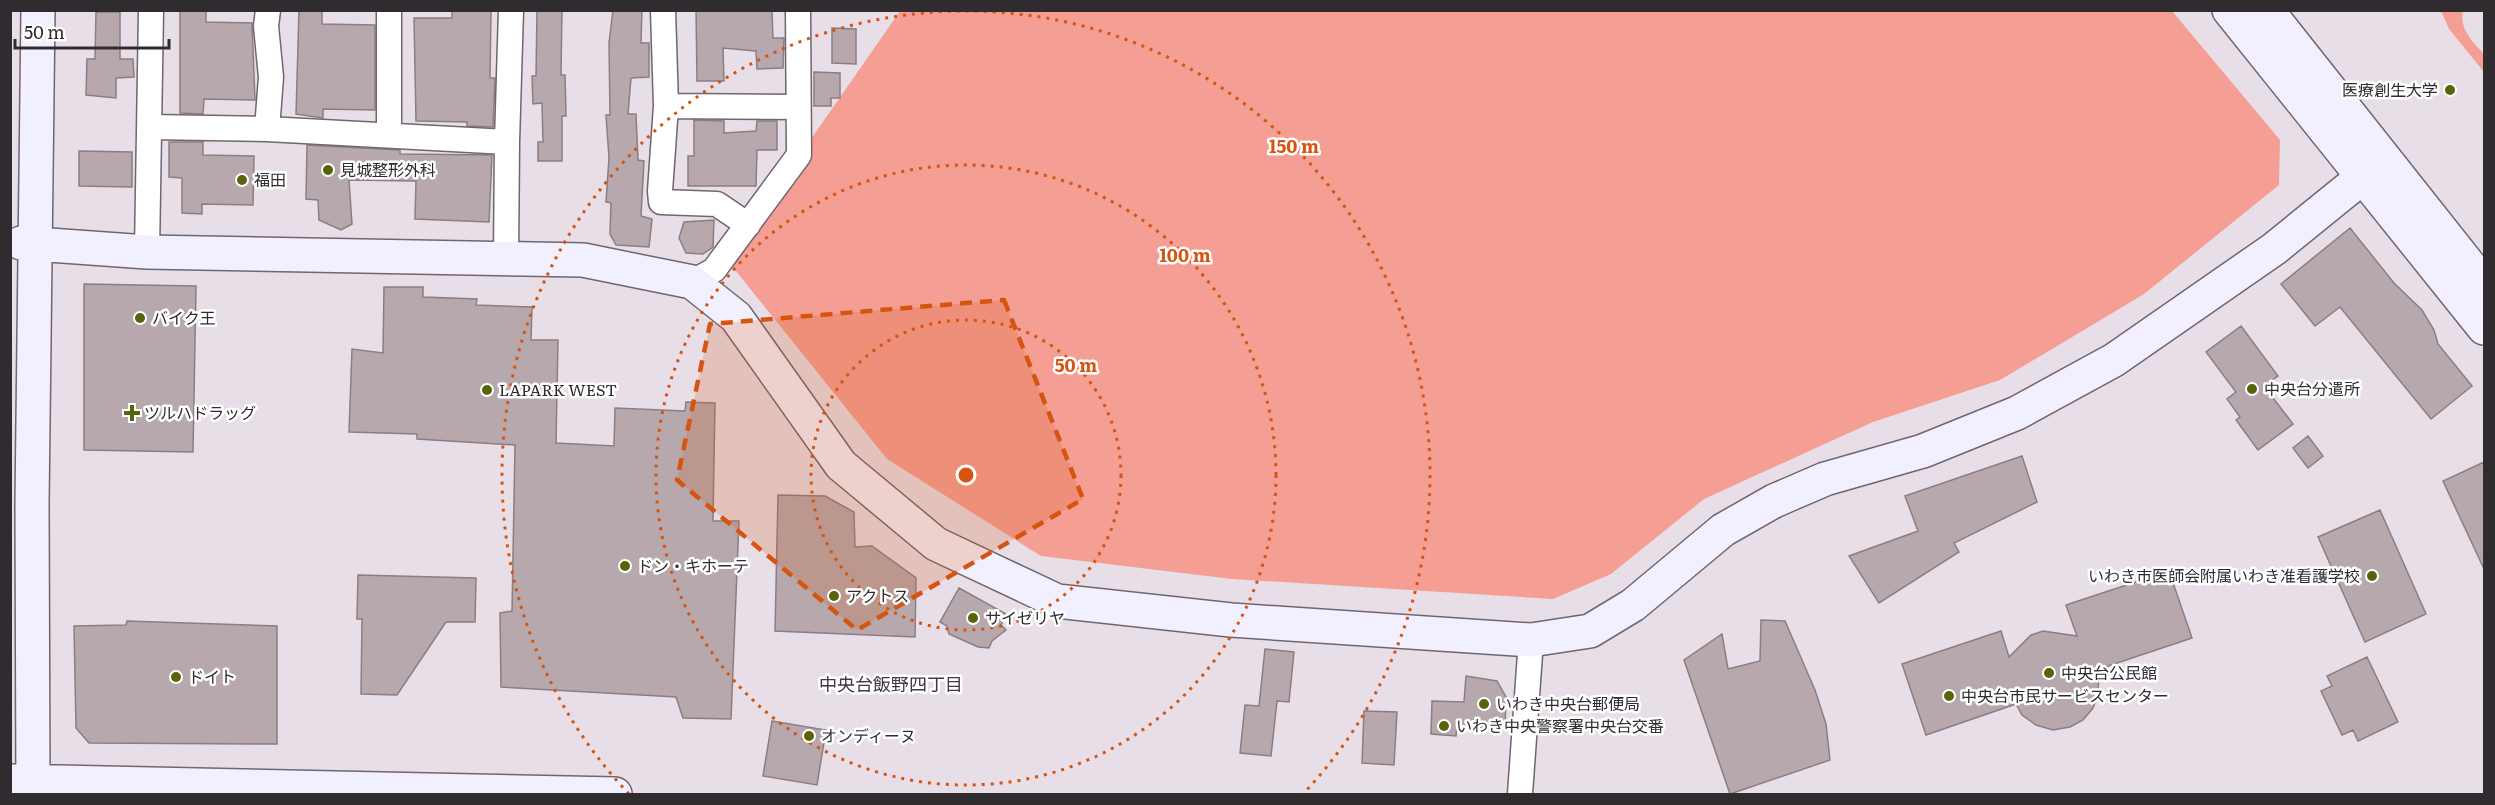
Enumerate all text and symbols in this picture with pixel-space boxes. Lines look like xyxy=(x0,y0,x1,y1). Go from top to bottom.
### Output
scale bar xyxy=(15,12,170,50)
text: 50 m xyxy=(24,18,65,45)
place label: 医療創生大学 xyxy=(2342,77,2438,101)
marker: 医療創生大学 xyxy=(2443,83,2457,97)
text: 150 m xyxy=(1269,132,1319,159)
place label: 見城整形外科 xyxy=(340,157,436,181)
marker: 見城整形外科 xyxy=(321,163,335,177)
place label: 福田 xyxy=(254,167,286,191)
marker: 福田 xyxy=(235,173,249,187)
text: 100 m xyxy=(1159,241,1211,268)
place label: バイク王 xyxy=(152,305,216,329)
marker: バイク王 xyxy=(133,311,147,325)
text: 50 m xyxy=(1055,351,1097,378)
place label: 中央台分遣所 xyxy=(2264,376,2360,400)
place label: LAPARK WEST xyxy=(499,377,617,401)
marker: 中央台分遣所 xyxy=(2245,382,2259,396)
marker: LAPARK WEST xyxy=(480,383,494,397)
place label: ツルハドラッグ xyxy=(144,400,256,424)
marker: ツルハドラッグ xyxy=(125,406,139,420)
centre of rings xyxy=(956,465,976,485)
place label: ドン・キホーテ xyxy=(637,553,749,577)
marker: ドン・キホーテ xyxy=(618,559,632,573)
place label: いわき市医師会附属いわき准看護学校 xyxy=(2088,563,2360,587)
marker: いわき市医師会附属いわき准看護学校 xyxy=(2365,569,2379,583)
place label: アクトス xyxy=(846,583,909,607)
marker: アクトス xyxy=(827,589,841,603)
place label: サイゼリヤ xyxy=(985,605,1065,629)
marker: サイゼリヤ xyxy=(966,611,980,625)
place label: 中央台公民館 xyxy=(2061,660,2157,684)
place label: ドイト xyxy=(188,664,236,688)
marker: 中央台公民館 xyxy=(2042,666,2056,680)
marker: ドイト xyxy=(169,670,183,684)
district label: 中央台飯野四丁目 xyxy=(819,670,963,697)
place label: 中央台市民サービスセンター xyxy=(1961,683,2169,707)
marker: 中央台市民サービスセンター xyxy=(1942,689,1956,703)
place label: いわき中央台郵便局 xyxy=(1496,691,1640,715)
marker: いわき中央台郵便局 xyxy=(1477,697,1491,711)
place label: いわき中央警察署中央台交番 xyxy=(1456,713,1664,737)
marker: いわき中央警察署中央台交番 xyxy=(1437,719,1451,733)
place label: オンディーヌ xyxy=(821,723,916,747)
marker: オンディーヌ xyxy=(802,729,816,743)

